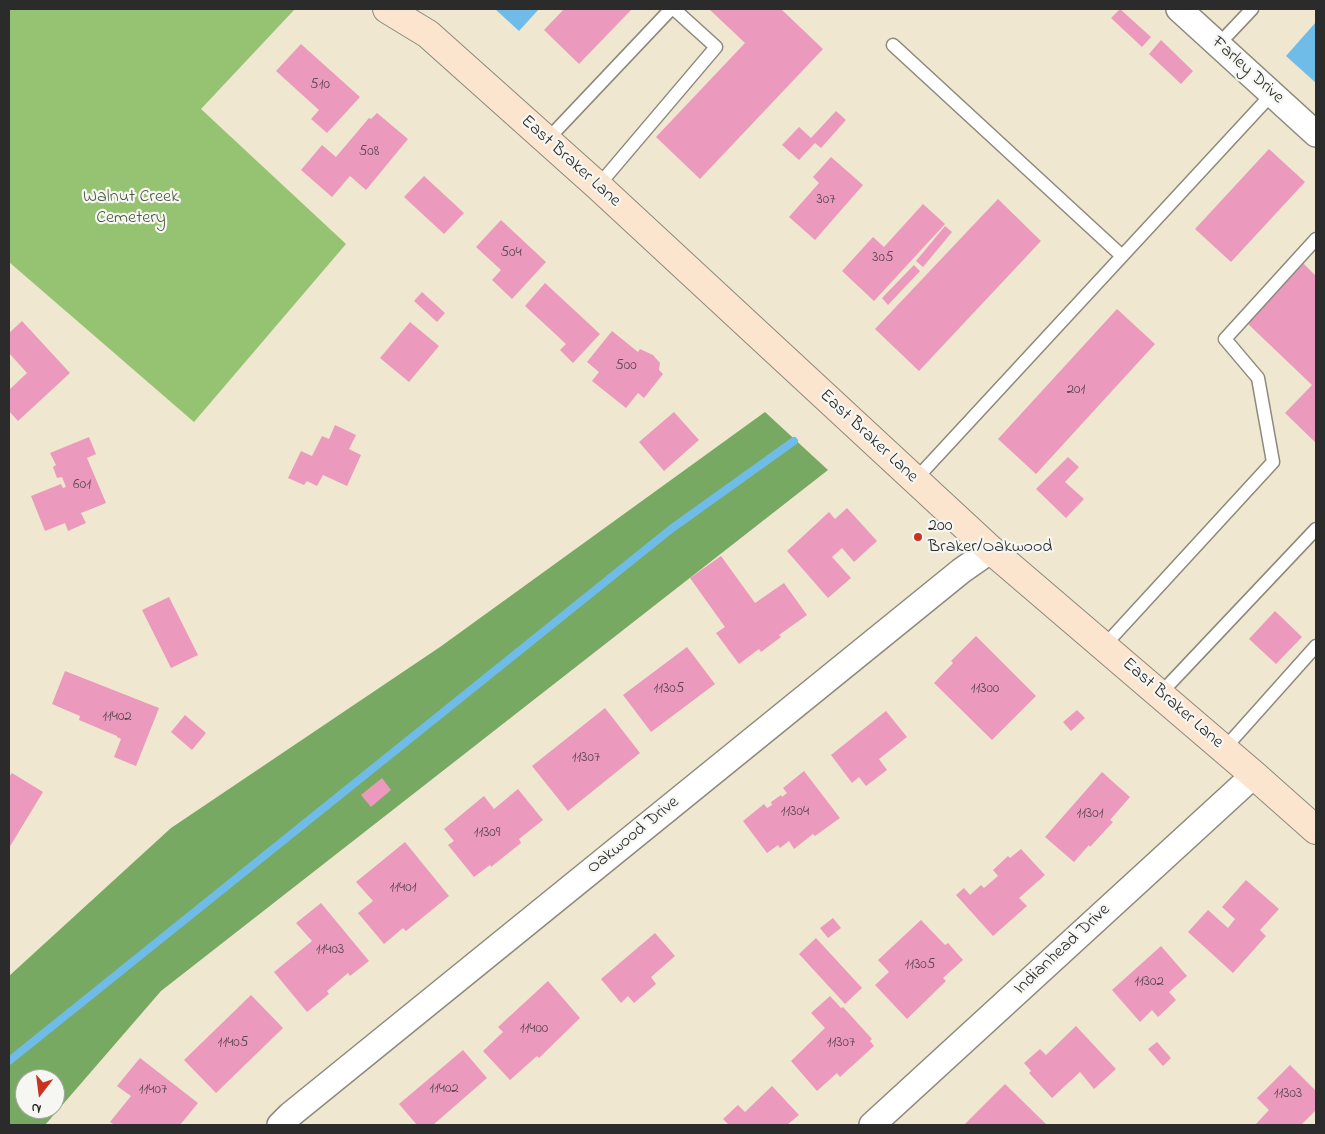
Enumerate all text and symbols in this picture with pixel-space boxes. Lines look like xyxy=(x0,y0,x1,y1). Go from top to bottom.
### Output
street label: Farley Drive xyxy=(1206,33,1288,109)
house number: 510 xyxy=(310,77,330,95)
street label: East Braker Lane xyxy=(516,111,624,213)
house number: 508 xyxy=(359,144,379,162)
park label: Walnut Creek Cemetery xyxy=(83,187,179,230)
house number: 307 xyxy=(817,192,835,210)
house number: 504 xyxy=(500,245,522,263)
house number: 305 xyxy=(872,250,894,268)
house number: 500 xyxy=(615,358,637,376)
house number: 201 xyxy=(1067,382,1085,400)
street label: East Braker Lane xyxy=(814,386,922,488)
house number: 601 xyxy=(73,477,91,495)
place label: 200 Braker/Oakwood xyxy=(928,516,1052,558)
marker: 200 Braker/Oakwood xyxy=(912,531,924,543)
street label: East Braker Lane xyxy=(1117,654,1227,754)
house number: 11305 xyxy=(654,681,684,699)
house number: 11300 xyxy=(971,681,999,699)
house number: 11402 xyxy=(102,709,132,727)
house number: 11307 xyxy=(572,750,600,768)
street label: Oakwood Drive xyxy=(584,792,684,880)
house number: 11304 xyxy=(781,804,809,822)
house number: 11301 xyxy=(1077,806,1103,824)
house number: 11309 xyxy=(474,825,500,843)
house number: 11401 xyxy=(390,880,416,898)
street label: Indianhead Drive xyxy=(1010,900,1116,1000)
house number: 11403 xyxy=(316,942,344,960)
house number: 11305 xyxy=(905,957,935,975)
house number: 11302 xyxy=(1134,974,1164,992)
house number: 11400 xyxy=(520,1021,548,1039)
house number: 11405 xyxy=(218,1035,248,1053)
house number: 11307 xyxy=(827,1035,855,1053)
north arrow xyxy=(15,1069,65,1119)
house number: 11402 xyxy=(429,1081,459,1099)
house number: 11407 xyxy=(139,1082,167,1100)
house number: 11303 xyxy=(1274,1086,1302,1104)
text: N xyxy=(29,1097,44,1119)

